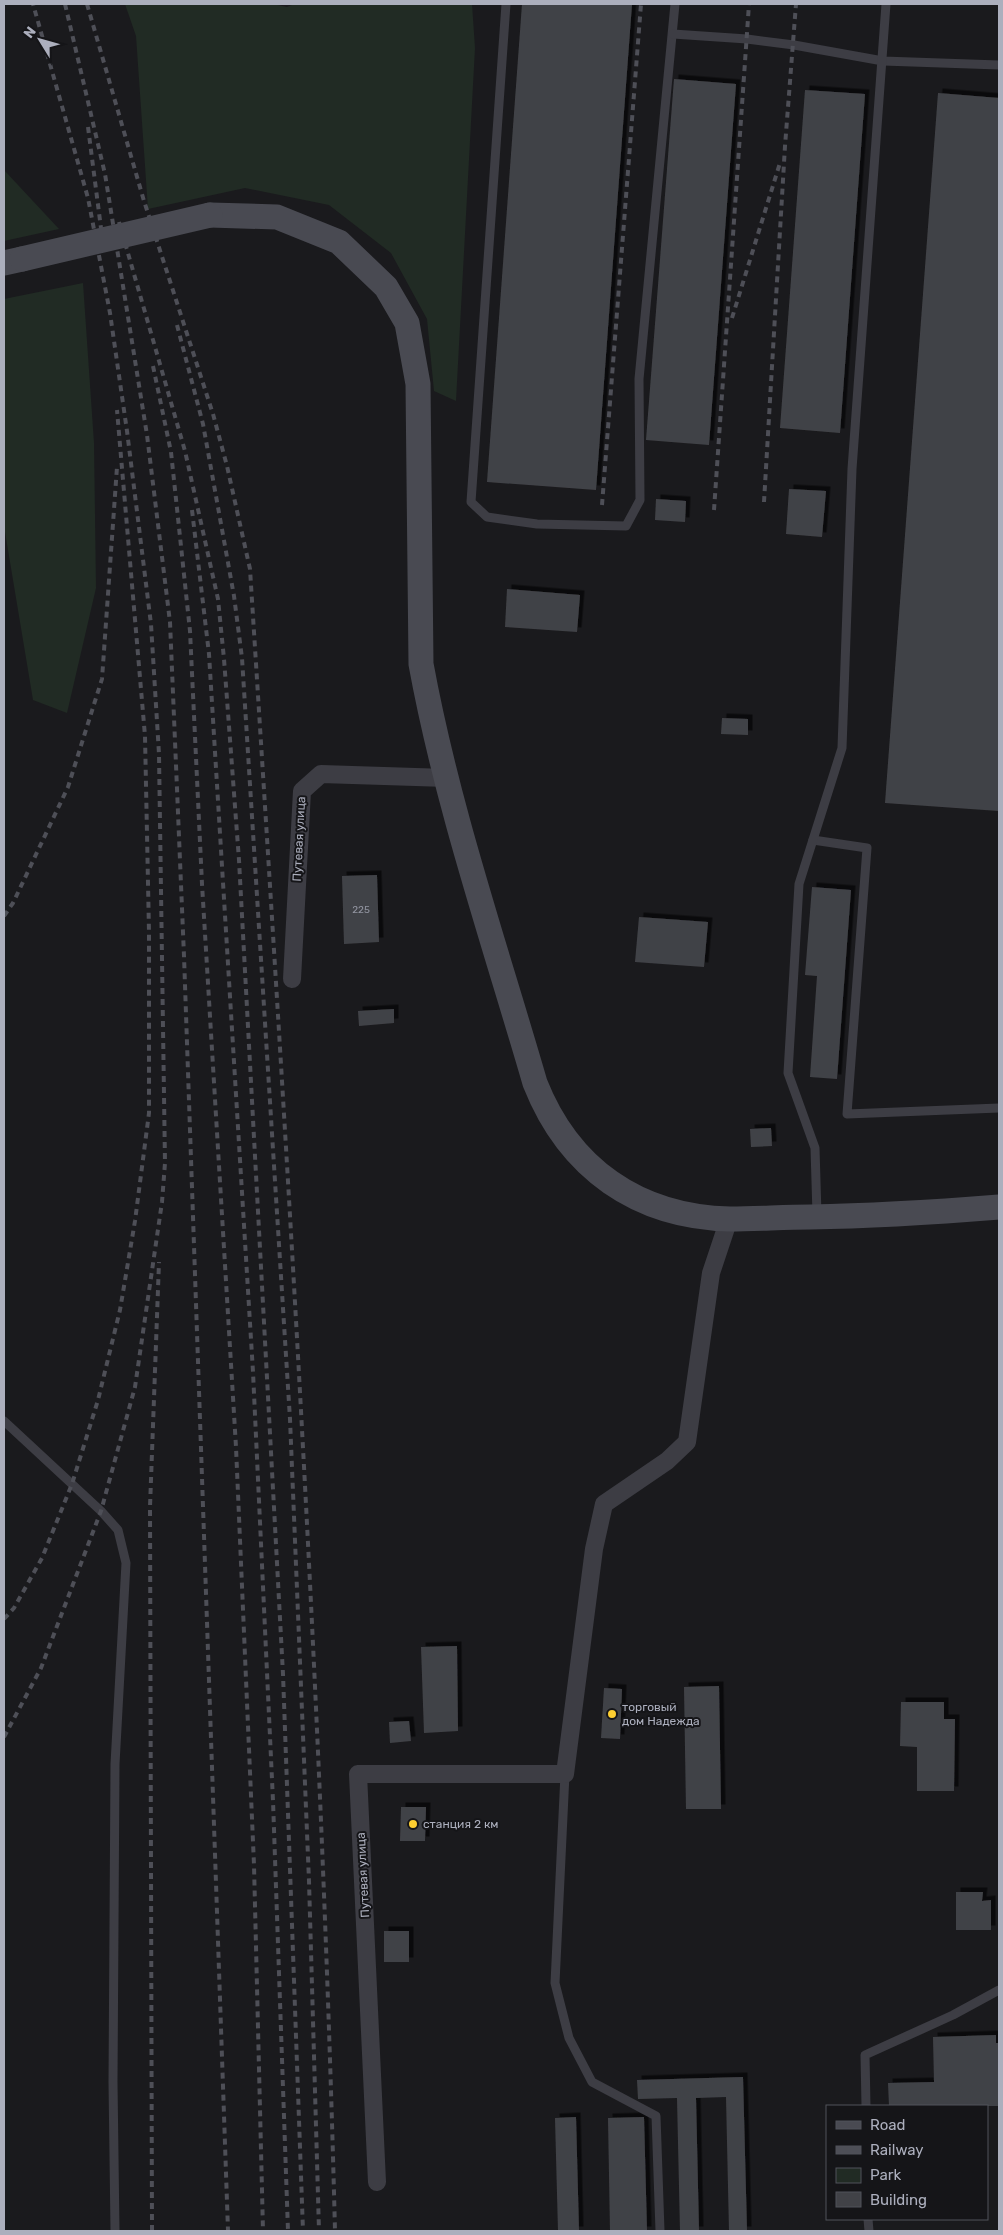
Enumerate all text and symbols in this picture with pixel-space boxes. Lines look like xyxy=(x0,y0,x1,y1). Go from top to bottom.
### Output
north arrow xyxy=(15,15,65,65)
text: N xyxy=(20,23,40,42)
street label: Путевая улица xyxy=(290,796,308,882)
house number: 225 xyxy=(352,904,370,916)
place label: торговый дом Надежда xyxy=(622,1700,700,1728)
marker: торговый дом Надежда xyxy=(606,1708,618,1720)
place label: станция 2 км xyxy=(423,1817,499,1831)
marker: станция 2 км xyxy=(407,1818,419,1830)
street label: Путевая улица xyxy=(354,1832,372,1918)
legend xyxy=(826,2105,988,2220)
text: Road xyxy=(870,2116,906,2134)
text: Railway xyxy=(870,2141,924,2159)
text: Park xyxy=(870,2166,901,2184)
text: Building xyxy=(870,2191,927,2209)

